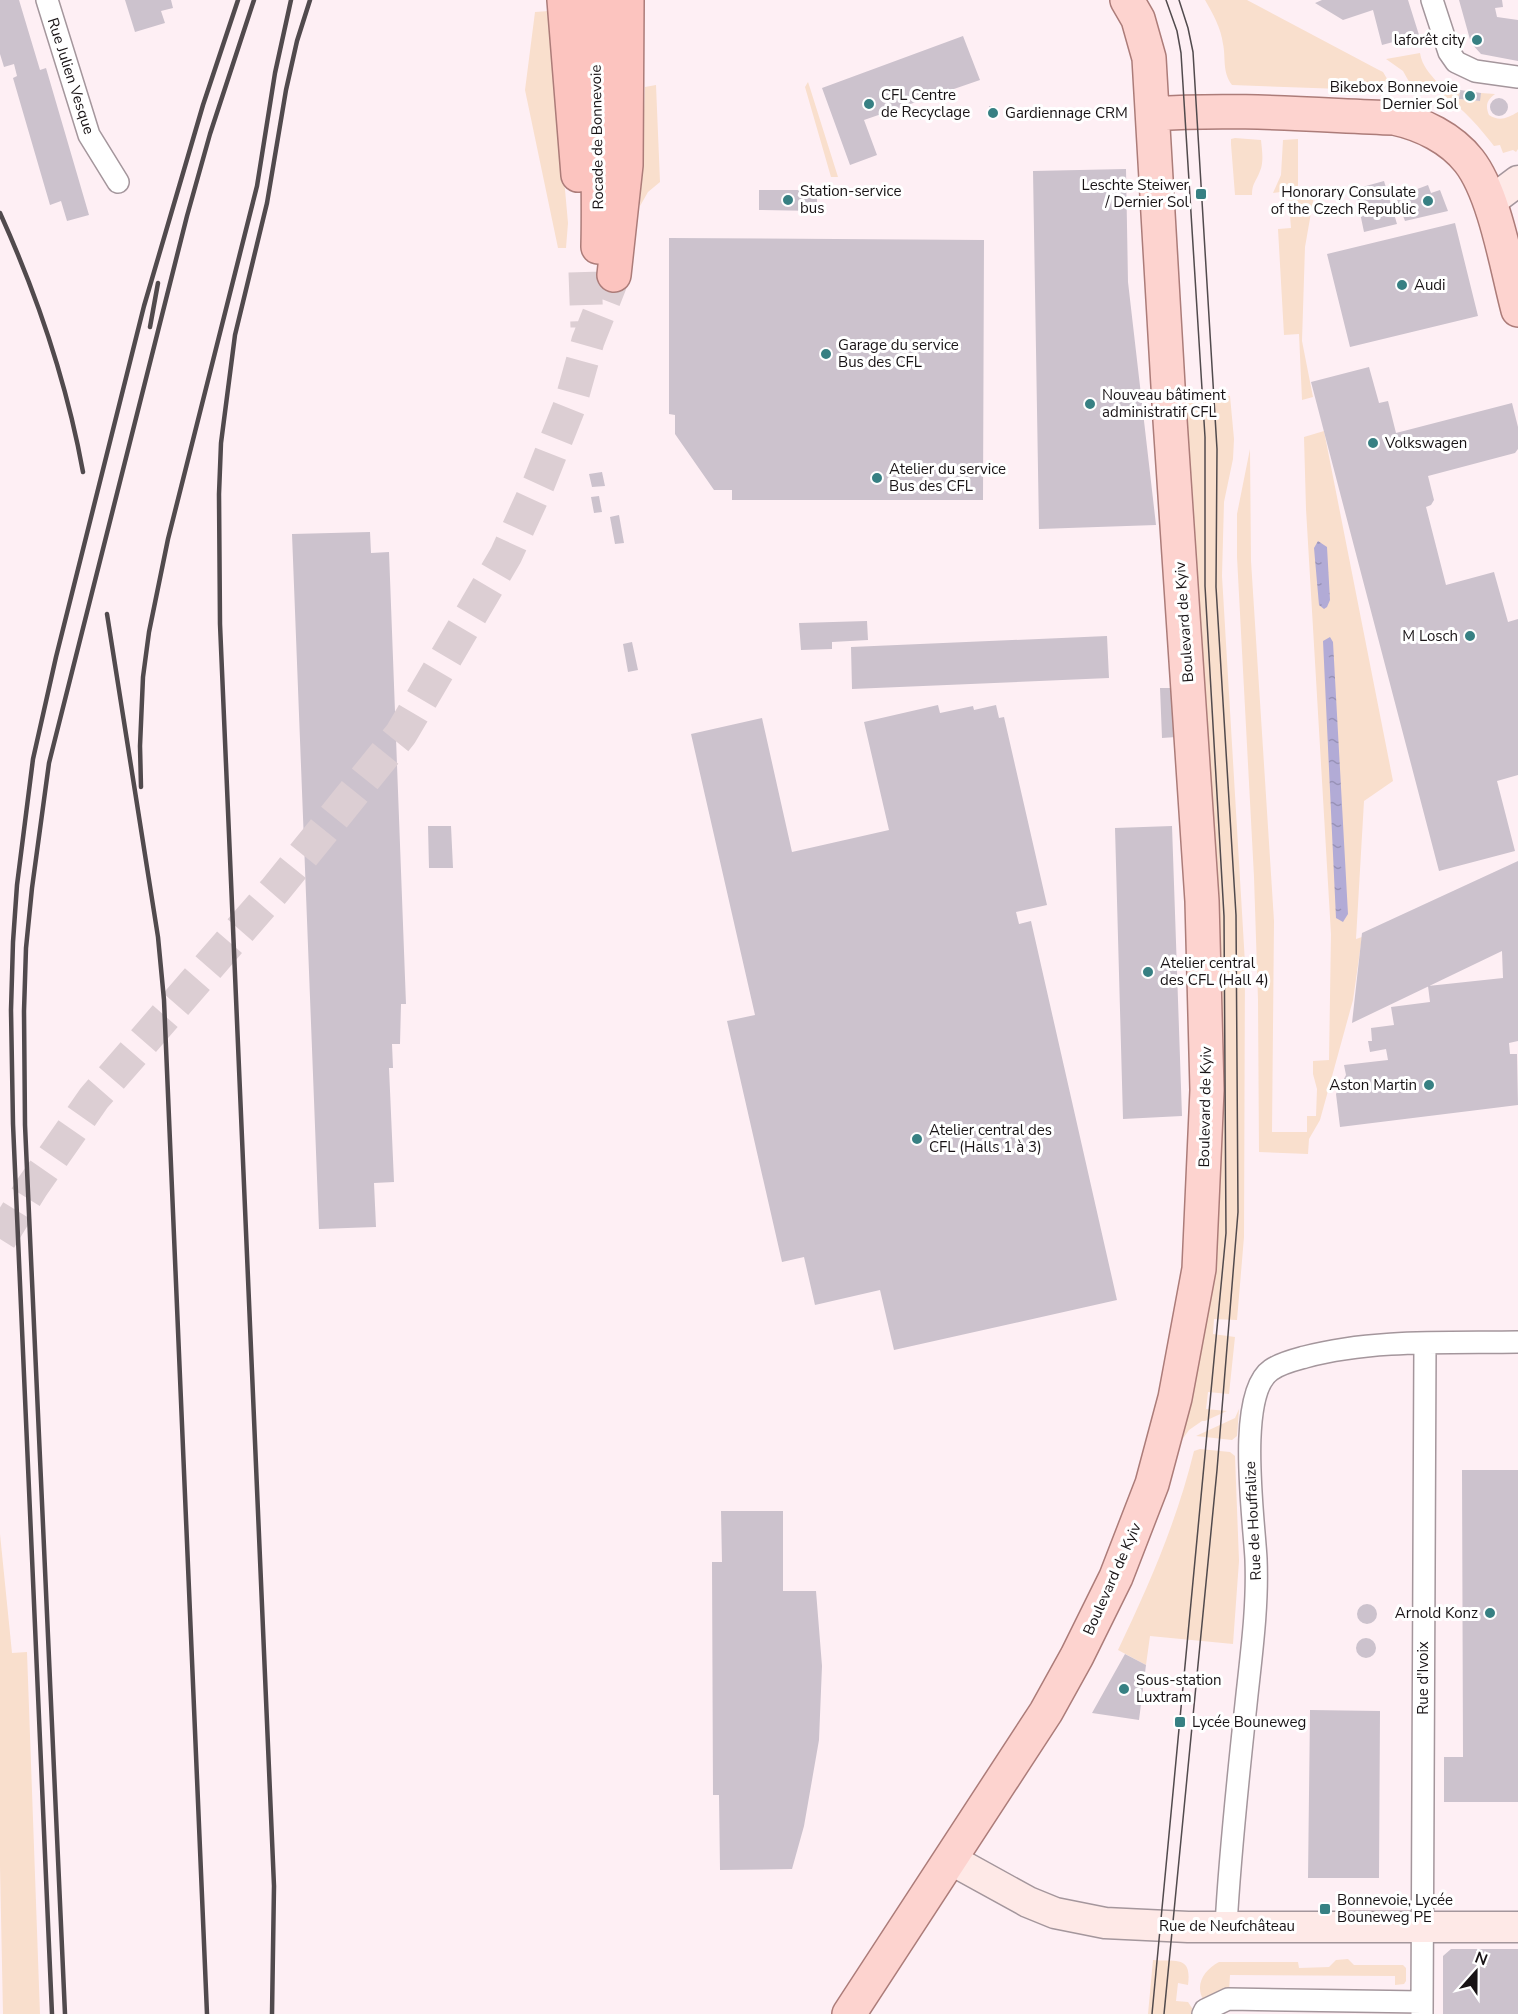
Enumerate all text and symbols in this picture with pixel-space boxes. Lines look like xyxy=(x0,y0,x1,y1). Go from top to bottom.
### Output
street label: Rue Julien Vesque xyxy=(43,15,99,137)
place label: laforêt city xyxy=(1394,30,1465,50)
marker: laforêt city xyxy=(1470,33,1484,47)
street label: Rocade de Bonnevoie xyxy=(586,64,608,210)
place label: Bikebox Bonnevoie Dernier Sol xyxy=(1330,77,1459,114)
place label: CFL Centre de Recyclage xyxy=(881,85,970,122)
marker: Bikebox Bonnevoie Dernier Sol xyxy=(1463,89,1477,103)
marker: CFL Centre de Recyclage xyxy=(862,97,876,111)
place label: Gardiennage CRM xyxy=(1005,103,1128,123)
marker: Gardiennage CRM xyxy=(986,106,1000,120)
place label: Leschte Steiwer / Dernier Sol xyxy=(1082,175,1190,212)
place label: Station-service bus xyxy=(800,181,901,218)
place label: Honorary Consulate of the Czech Republic xyxy=(1271,182,1416,219)
marker: Leschte Steiwer / Dernier Sol xyxy=(1194,187,1208,201)
marker: Station-service bus xyxy=(781,193,795,207)
marker: Honorary Consulate of the Czech Republic xyxy=(1421,194,1435,208)
place label: Audi xyxy=(1414,275,1446,295)
marker: Audi xyxy=(1395,278,1409,292)
place label: Garage du service Bus des CFL xyxy=(838,335,959,372)
marker: Garage du service Bus des CFL xyxy=(819,347,833,361)
place label: Nouveau bâtiment administratif CFL xyxy=(1102,385,1226,422)
marker: Nouveau bâtiment administratif CFL xyxy=(1083,397,1097,411)
place label: Volkswagen xyxy=(1384,433,1467,453)
marker: Volkswagen xyxy=(1366,436,1380,450)
place label: Atelier du service Bus des CFL xyxy=(889,459,1006,496)
marker: Atelier du service Bus des CFL xyxy=(870,471,884,485)
street label: Boulevard de Kyiv xyxy=(1170,561,1198,683)
place label: M Losch xyxy=(1402,626,1458,646)
marker: M Losch xyxy=(1463,629,1477,643)
place label: Atelier central des CFL (Hall 4) xyxy=(1160,953,1269,990)
marker: Atelier central des CFL (Hall 4) xyxy=(1141,965,1155,979)
street label: Boulevard de Kyiv xyxy=(1194,1046,1216,1168)
place label: Aston Martin xyxy=(1329,1075,1417,1095)
marker: Aston Martin xyxy=(1422,1078,1436,1092)
place label: Atelier central des CFL (Halls 1 à 3) xyxy=(929,1120,1052,1157)
marker: Atelier central des CFL (Halls 1 à 3) xyxy=(910,1132,924,1146)
street label: Rue de Houffalize xyxy=(1240,1461,1266,1581)
street label: Boulevard de Kyiv xyxy=(1078,1519,1146,1638)
place label: Arnold Konz xyxy=(1395,1603,1478,1623)
marker: Arnold Konz xyxy=(1483,1606,1497,1620)
street label: Rue d'Ivoix xyxy=(1413,1641,1433,1715)
place label: Sous-station Luxtram xyxy=(1136,1670,1222,1707)
marker: Sous-station Luxtram xyxy=(1117,1682,1131,1696)
place label: Lycée Bouneweg xyxy=(1192,1712,1306,1732)
marker: Lycée Bouneweg xyxy=(1173,1715,1187,1729)
place label: Bonnevoie, Lycée Bouneweg PE xyxy=(1337,1890,1453,1927)
marker: Bonnevoie, Lycée Bouneweg PE xyxy=(1318,1902,1332,1916)
street label: Rue de Neufchâteau xyxy=(1159,1916,1295,1936)
north arrow xyxy=(1446,1942,1506,2002)
text: N xyxy=(1471,1947,1491,1971)

